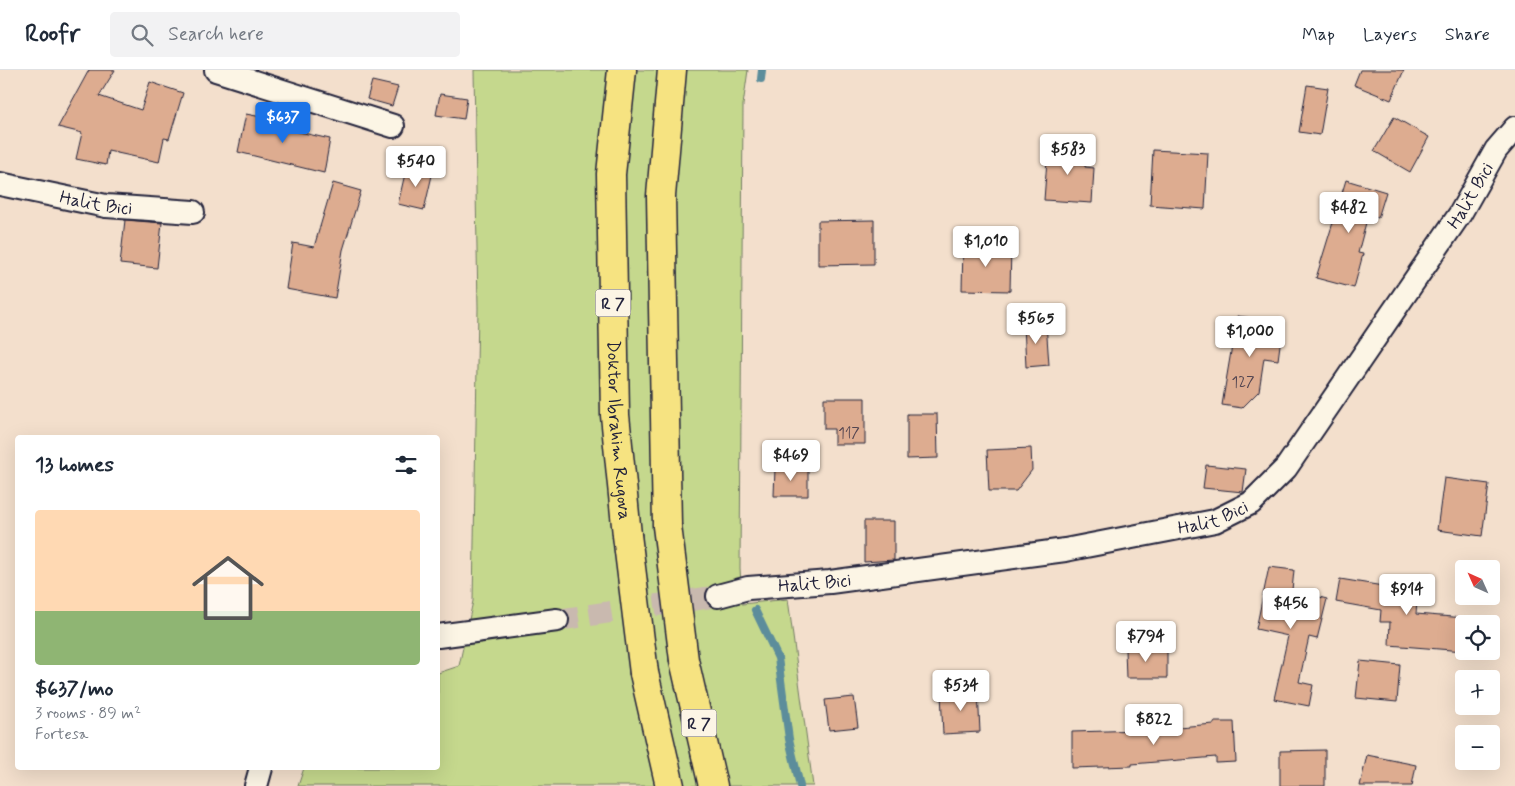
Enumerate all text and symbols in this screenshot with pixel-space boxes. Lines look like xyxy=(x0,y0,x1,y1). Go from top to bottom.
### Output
search box xyxy=(110,12,460,57)
text: Roofr xyxy=(25,19,80,50)
icon: search xyxy=(128,21,156,49)
text: Search here xyxy=(168,22,264,47)
text: Map xyxy=(1302,23,1335,47)
text: Layers xyxy=(1363,23,1417,47)
text: Share xyxy=(1445,23,1490,47)
pin: $637 xyxy=(253,102,313,144)
text: $637 xyxy=(266,107,300,128)
pin: $583 xyxy=(1038,134,1098,176)
text: $583 xyxy=(1051,139,1085,160)
pin: $540 xyxy=(386,146,446,188)
text: $540 xyxy=(397,151,435,172)
street label: Halit Bici xyxy=(1442,158,1500,234)
street label: Halit Bici xyxy=(57,186,133,221)
pin: $482 xyxy=(1319,191,1379,234)
text: $482 xyxy=(1330,197,1368,218)
pin: $1,010 xyxy=(945,226,1027,268)
text: $1,010 xyxy=(964,231,1008,252)
road number: R 7 xyxy=(596,290,630,317)
pin: $565 xyxy=(1006,302,1066,345)
text: $565 xyxy=(1018,308,1054,329)
pin: $1,000 xyxy=(1209,316,1291,358)
text: $1,000 xyxy=(1226,321,1274,342)
street label: Doktor Ibrahim Rugova xyxy=(601,340,636,521)
house number: 127 xyxy=(1232,373,1255,393)
house number: 117 xyxy=(838,424,860,444)
pin: $469 xyxy=(761,440,821,482)
text: $469 xyxy=(773,445,809,466)
text: 13 homes xyxy=(35,451,114,479)
icon: filters xyxy=(392,451,420,479)
street label: Halit Bici xyxy=(1176,495,1253,541)
icon: home xyxy=(183,543,273,633)
north arrow xyxy=(1455,560,1500,605)
map controls xyxy=(1455,560,1500,770)
street label: Halit Bici xyxy=(777,568,853,599)
pin: $914 xyxy=(1377,574,1437,616)
text: $914 xyxy=(1390,579,1424,600)
pin: $456 xyxy=(1261,588,1321,630)
text: $456 xyxy=(1274,593,1308,614)
button: locate xyxy=(1455,615,1500,660)
pin: $794 xyxy=(1116,620,1176,663)
text: $794 xyxy=(1127,626,1165,647)
pin: $534 xyxy=(931,670,991,712)
button: + xyxy=(1455,670,1500,715)
text: $637/mo xyxy=(35,675,114,703)
text: $534 xyxy=(943,675,979,696)
text: 3 rooms · 89 m² xyxy=(35,703,141,724)
pin: $822 xyxy=(1124,704,1184,746)
text: $822 xyxy=(1136,709,1172,730)
road number: R 7 xyxy=(682,710,716,736)
text: Fortesa xyxy=(35,724,88,745)
button: − xyxy=(1455,725,1500,770)

